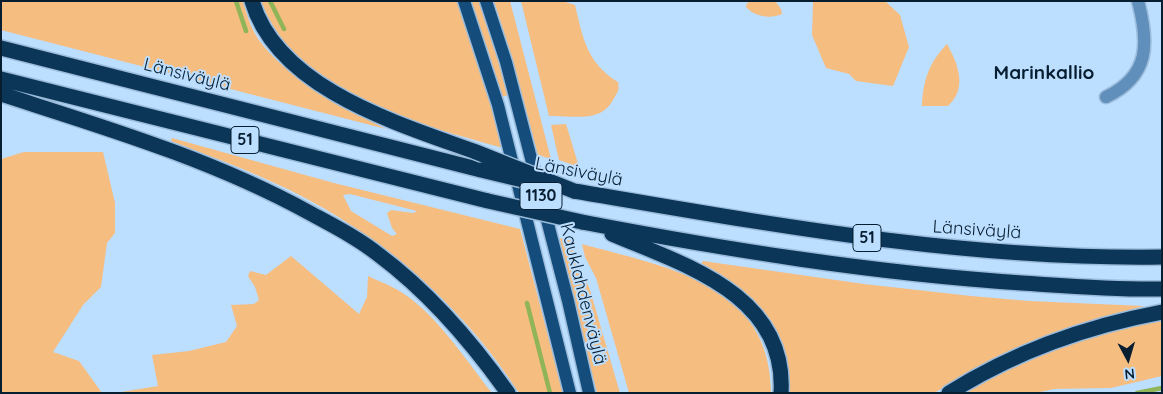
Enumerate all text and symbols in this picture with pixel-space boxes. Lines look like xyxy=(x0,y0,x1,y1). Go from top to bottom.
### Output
street label: Länsiväylä xyxy=(141,54,233,96)
district label: Marinkallio xyxy=(994,62,1094,84)
road number: 51 xyxy=(231,126,259,154)
street label: Länsiväylä xyxy=(533,153,625,191)
road number: 1130 xyxy=(520,182,562,210)
street label: Länsiväylä xyxy=(932,216,1022,244)
street label: Kauklahdenväylä xyxy=(555,221,611,367)
road number: 51 xyxy=(853,224,881,252)
north arrow xyxy=(1103,334,1153,384)
text: N xyxy=(1124,364,1136,383)

